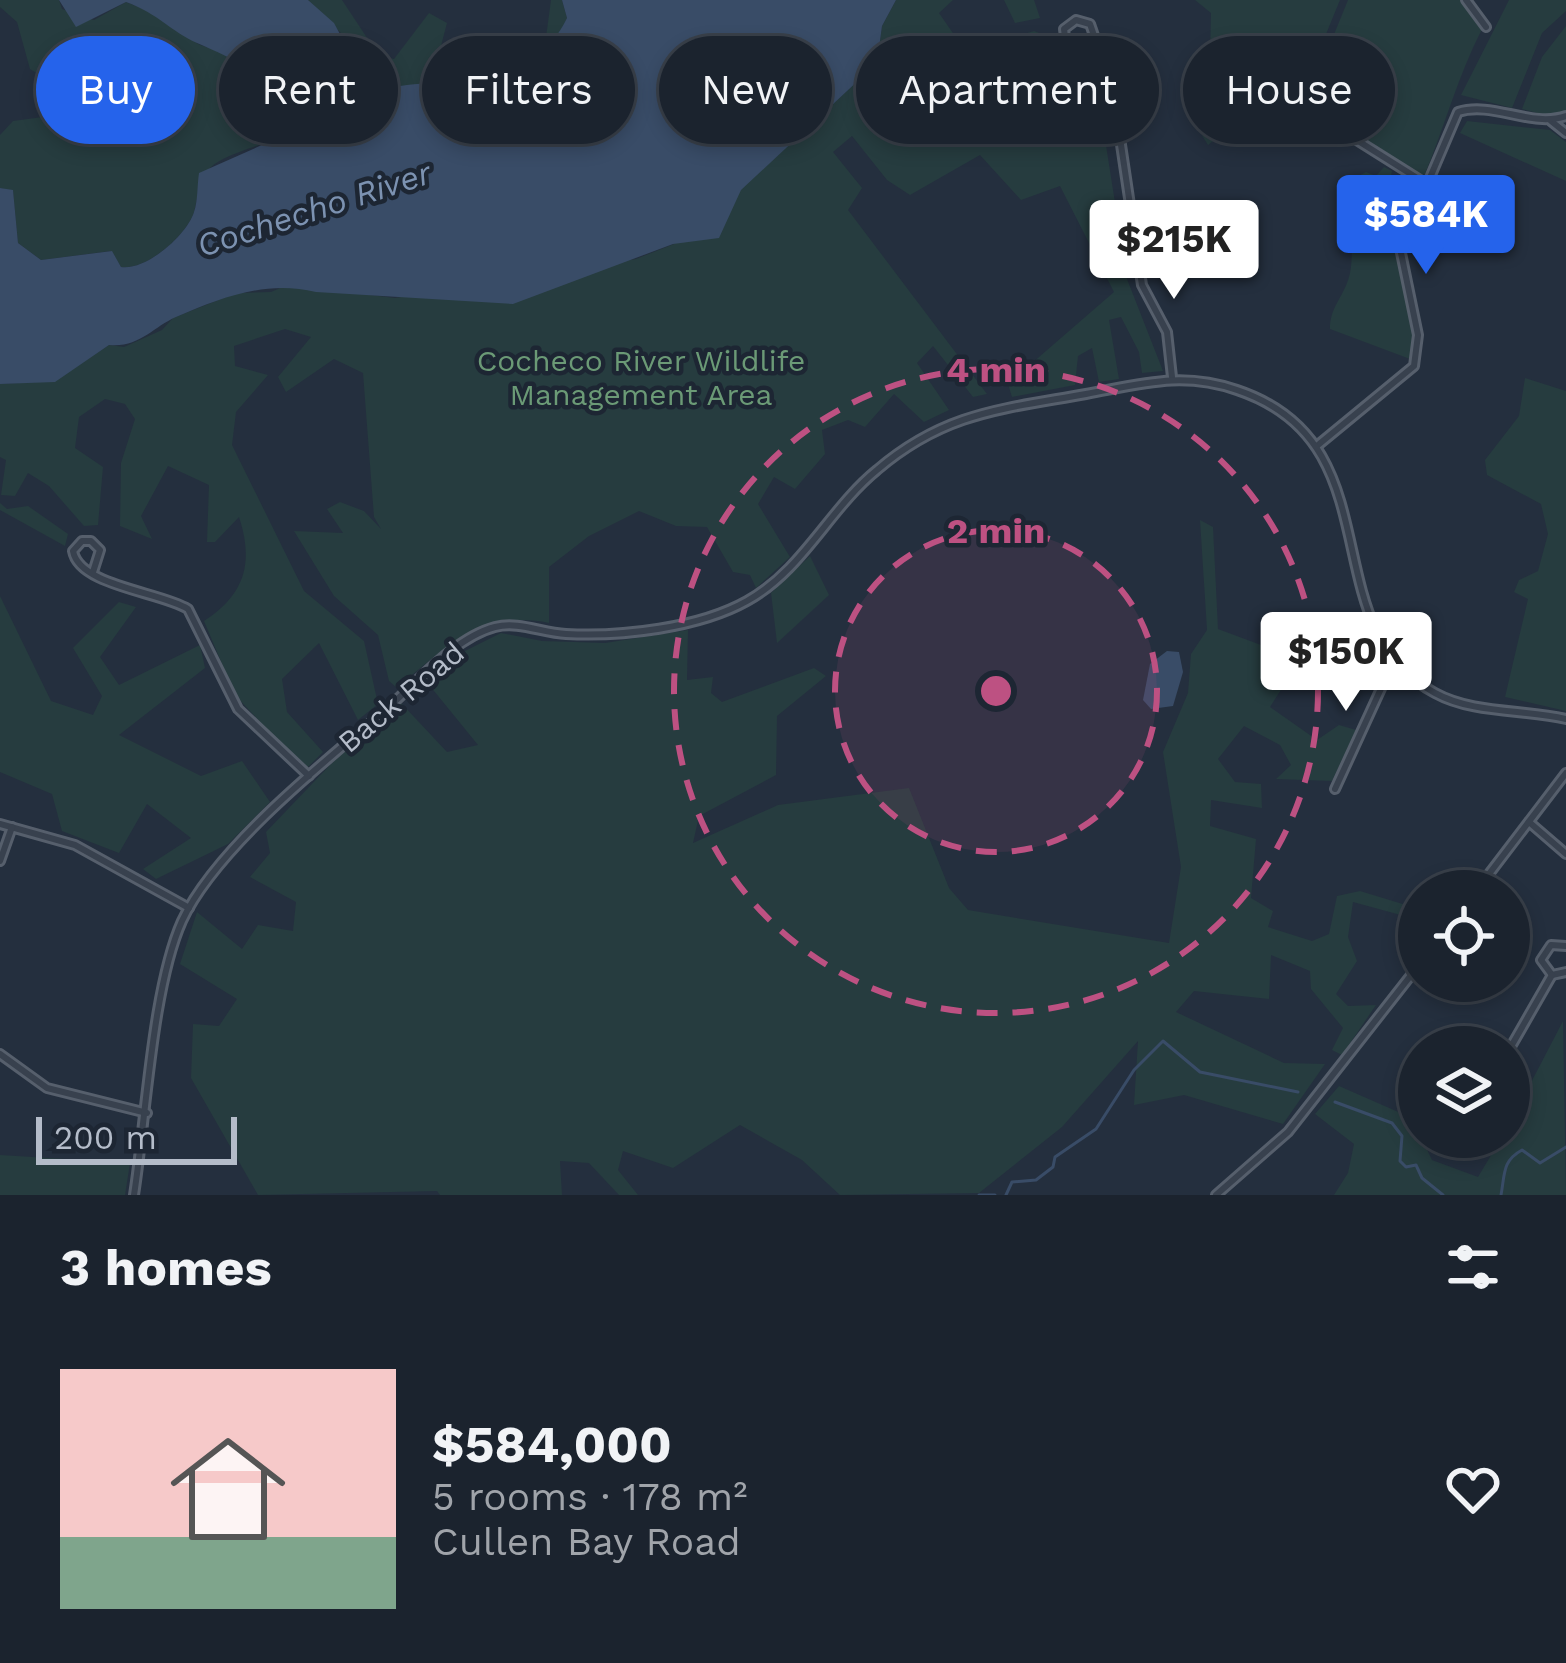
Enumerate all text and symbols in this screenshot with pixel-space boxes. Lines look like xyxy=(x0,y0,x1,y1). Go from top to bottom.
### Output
chip: Buy xyxy=(36,36,195,144)
chip: Rent xyxy=(219,36,398,144)
chip: Filters xyxy=(422,36,635,144)
chip: New xyxy=(659,36,832,144)
chip: Apartment xyxy=(856,36,1159,144)
chip: House xyxy=(1183,36,1395,144)
water label: Cochecho River xyxy=(192,152,437,265)
pin: $584K xyxy=(1342,175,1510,277)
text: $584K xyxy=(1364,191,1488,236)
pin: $215K xyxy=(1090,200,1258,302)
text: $215K xyxy=(1117,216,1231,261)
park label: Cocheco River Wildlife Management Area xyxy=(477,343,805,412)
text: 4 min xyxy=(946,349,1046,391)
text: 2 min xyxy=(947,510,1045,552)
pin: $150K xyxy=(1262,612,1430,714)
text: $150K xyxy=(1288,628,1404,673)
street label: Back Road xyxy=(331,634,471,760)
centre of rings xyxy=(975,670,1017,712)
map controls xyxy=(1398,870,1530,1158)
button: locate xyxy=(1398,870,1530,1002)
button: layers xyxy=(1398,1026,1530,1158)
scale bar xyxy=(36,1111,237,1164)
text: 200 m xyxy=(54,1118,157,1157)
icon: filters xyxy=(1440,1234,1506,1300)
text: 3 homes xyxy=(60,1238,272,1297)
text: $584,000 xyxy=(432,1415,672,1474)
icon: home xyxy=(156,1417,300,1561)
icon: heart xyxy=(1440,1456,1506,1522)
text: 5 rooms · 178 m² xyxy=(432,1474,747,1519)
text: Cullen Bay Road xyxy=(432,1519,741,1564)

